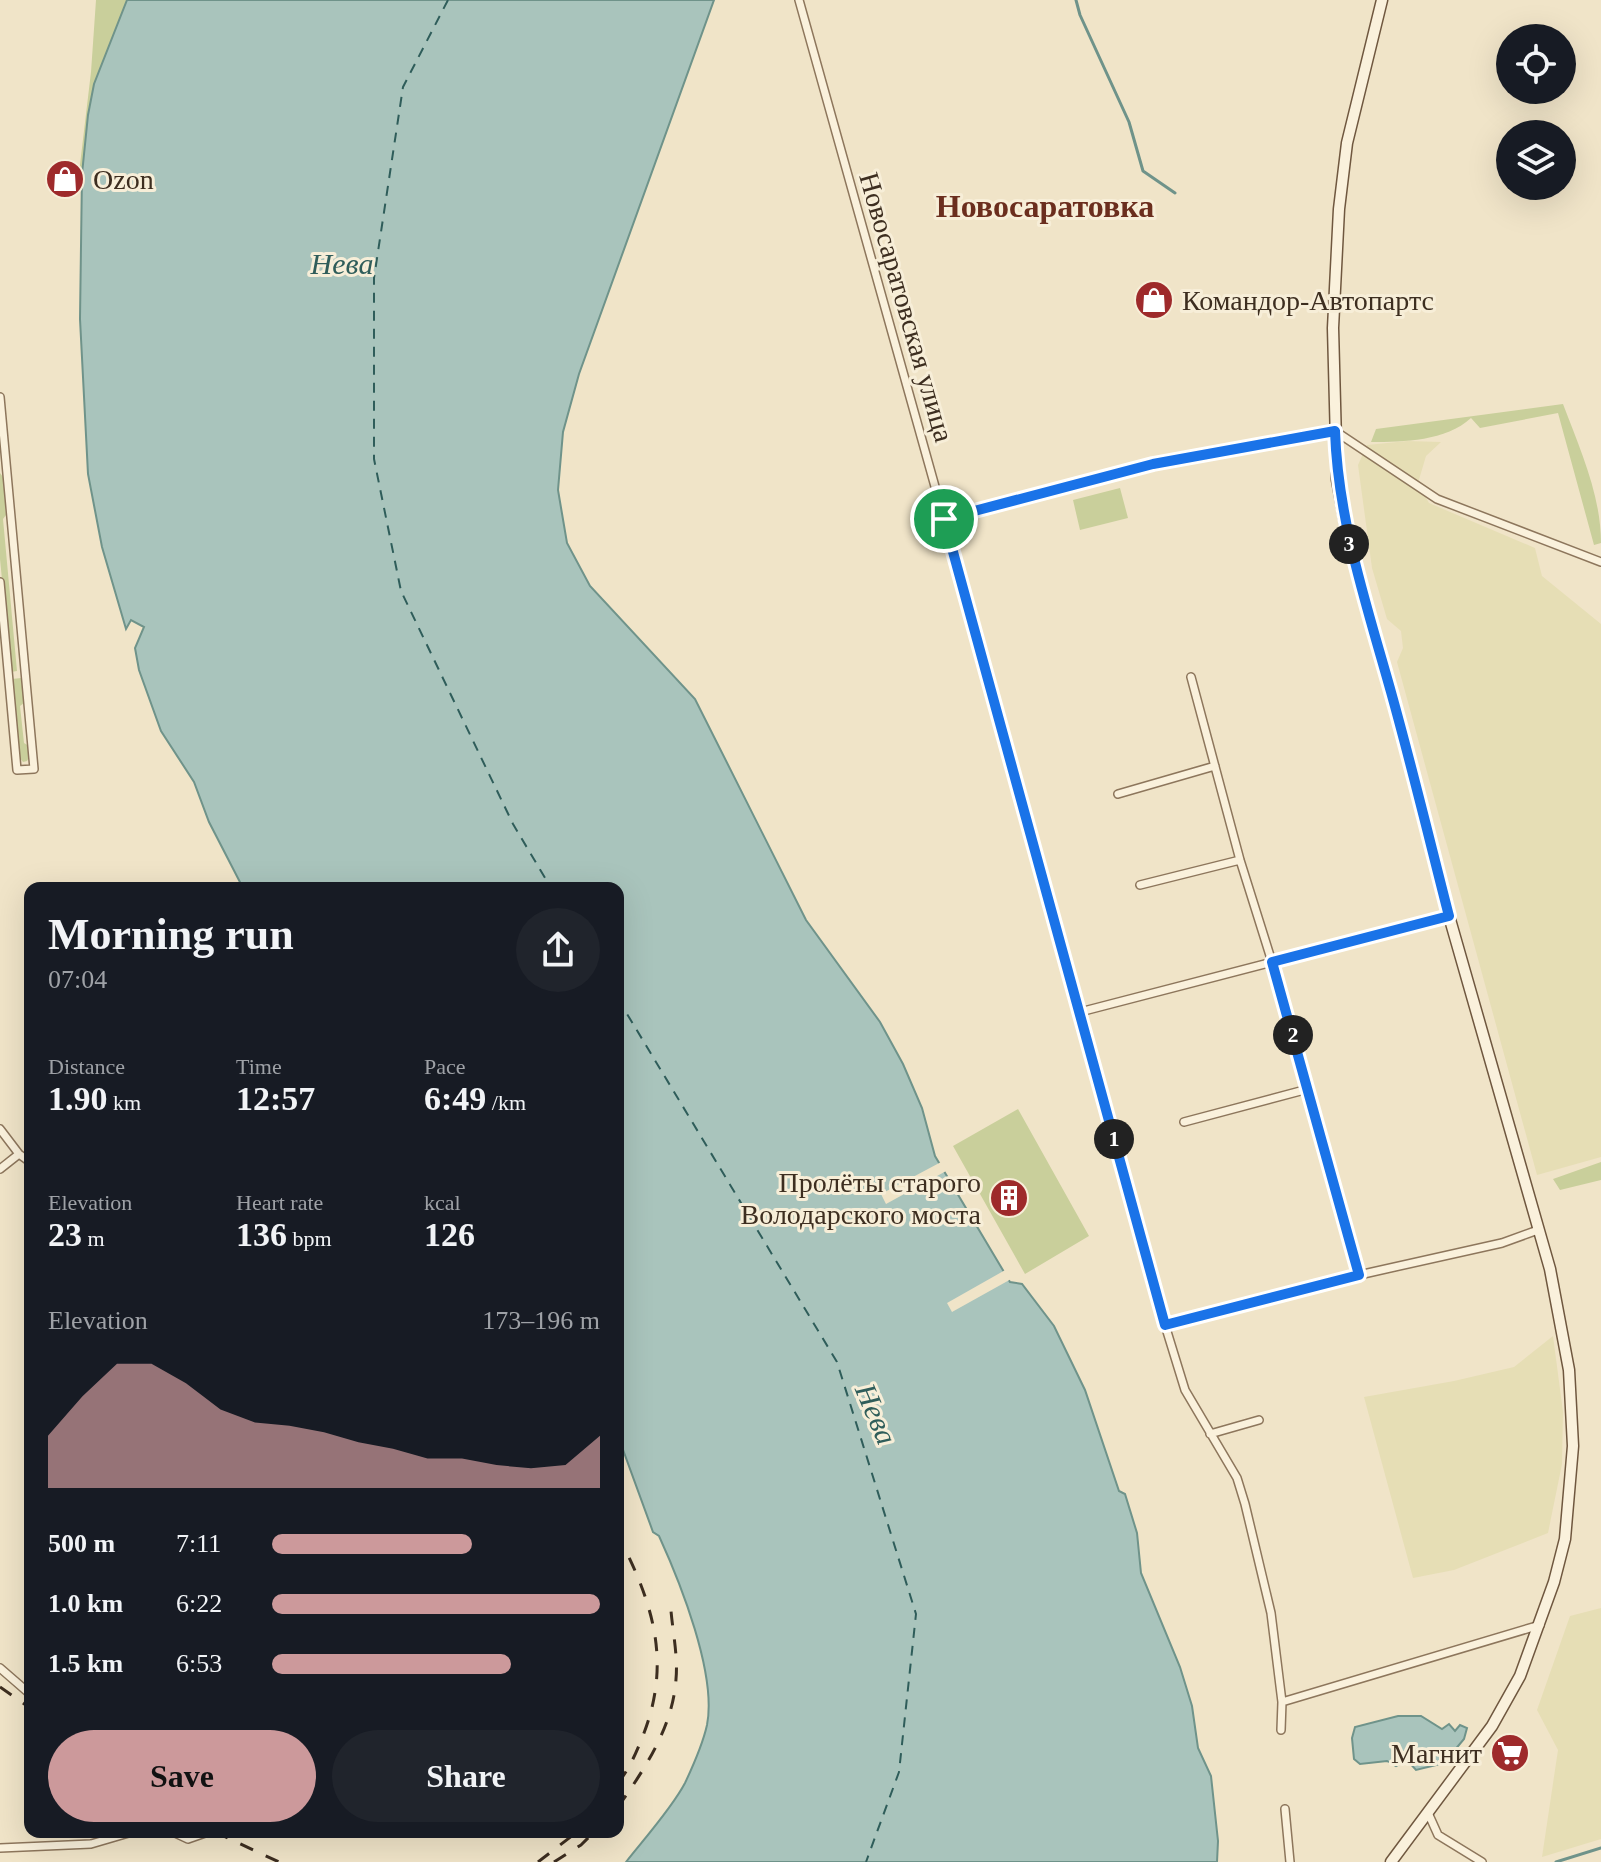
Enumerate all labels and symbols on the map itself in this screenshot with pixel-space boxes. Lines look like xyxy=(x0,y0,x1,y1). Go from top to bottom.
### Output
shop icon: Ozon xyxy=(44,158,86,200)
place label: Ozon xyxy=(93,164,154,195)
street label: Новосаратовская улица xyxy=(853,169,960,446)
district label: Новосаратовка xyxy=(936,188,1154,224)
water label: Нева xyxy=(310,247,373,280)
shop icon: Командор-Автопартс xyxy=(1133,279,1175,321)
place label: Командор-Автопартс xyxy=(1182,285,1434,316)
pin xyxy=(910,485,978,553)
pin: 3 xyxy=(1329,524,1369,564)
pin: 2 xyxy=(1273,1015,1313,1055)
pin: 1 xyxy=(1094,1119,1134,1159)
place label: Пролёты старого Володарского моста xyxy=(741,1167,982,1230)
building icon: Пролёты старого Володарского моста xyxy=(988,1177,1030,1219)
water label: Нева xyxy=(849,1378,904,1449)
supermarket icon: Магнит xyxy=(1489,1732,1531,1774)
place label: Магнит xyxy=(1391,1738,1482,1769)

